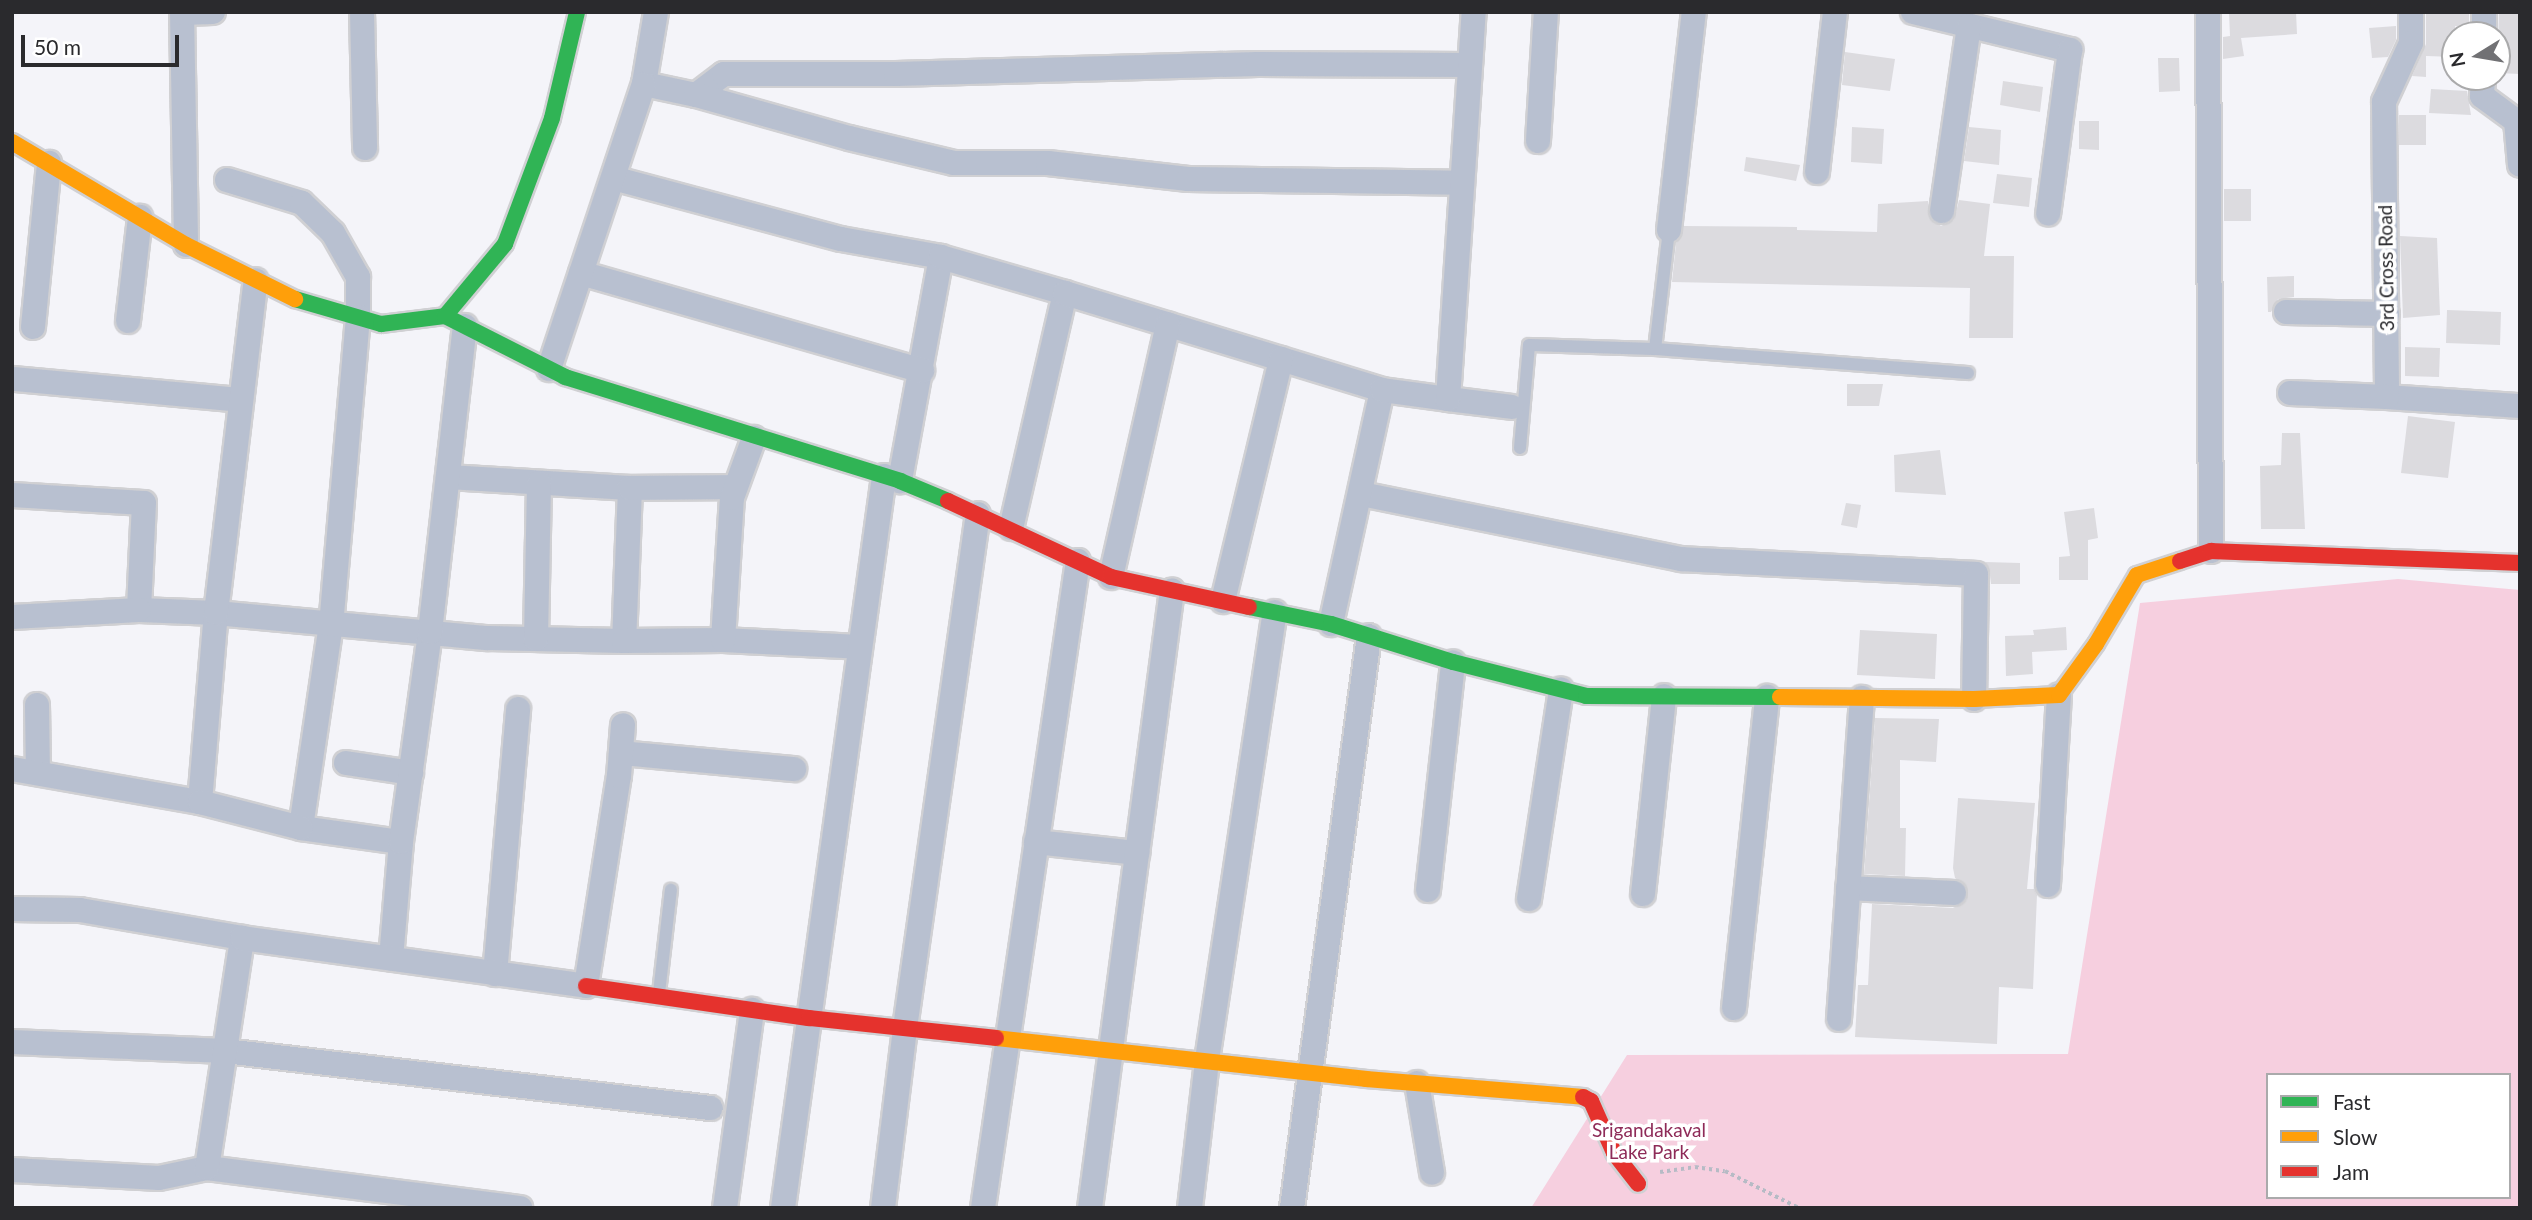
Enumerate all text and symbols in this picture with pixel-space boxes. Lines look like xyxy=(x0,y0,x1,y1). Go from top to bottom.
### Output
scale bar xyxy=(24,21,182,65)
north arrow xyxy=(2441,21,2511,91)
text: 50 m xyxy=(34,34,81,59)
text: N xyxy=(2444,50,2470,69)
street label: 3rd Cross Road xyxy=(2373,205,2399,331)
legend xyxy=(2266,1073,2511,1199)
text: Fast xyxy=(2333,1089,2370,1114)
park label: Srigandakaval Lake Park xyxy=(1592,1119,1706,1163)
text: Slow xyxy=(2333,1124,2377,1149)
text: Jam xyxy=(2333,1159,2369,1184)

